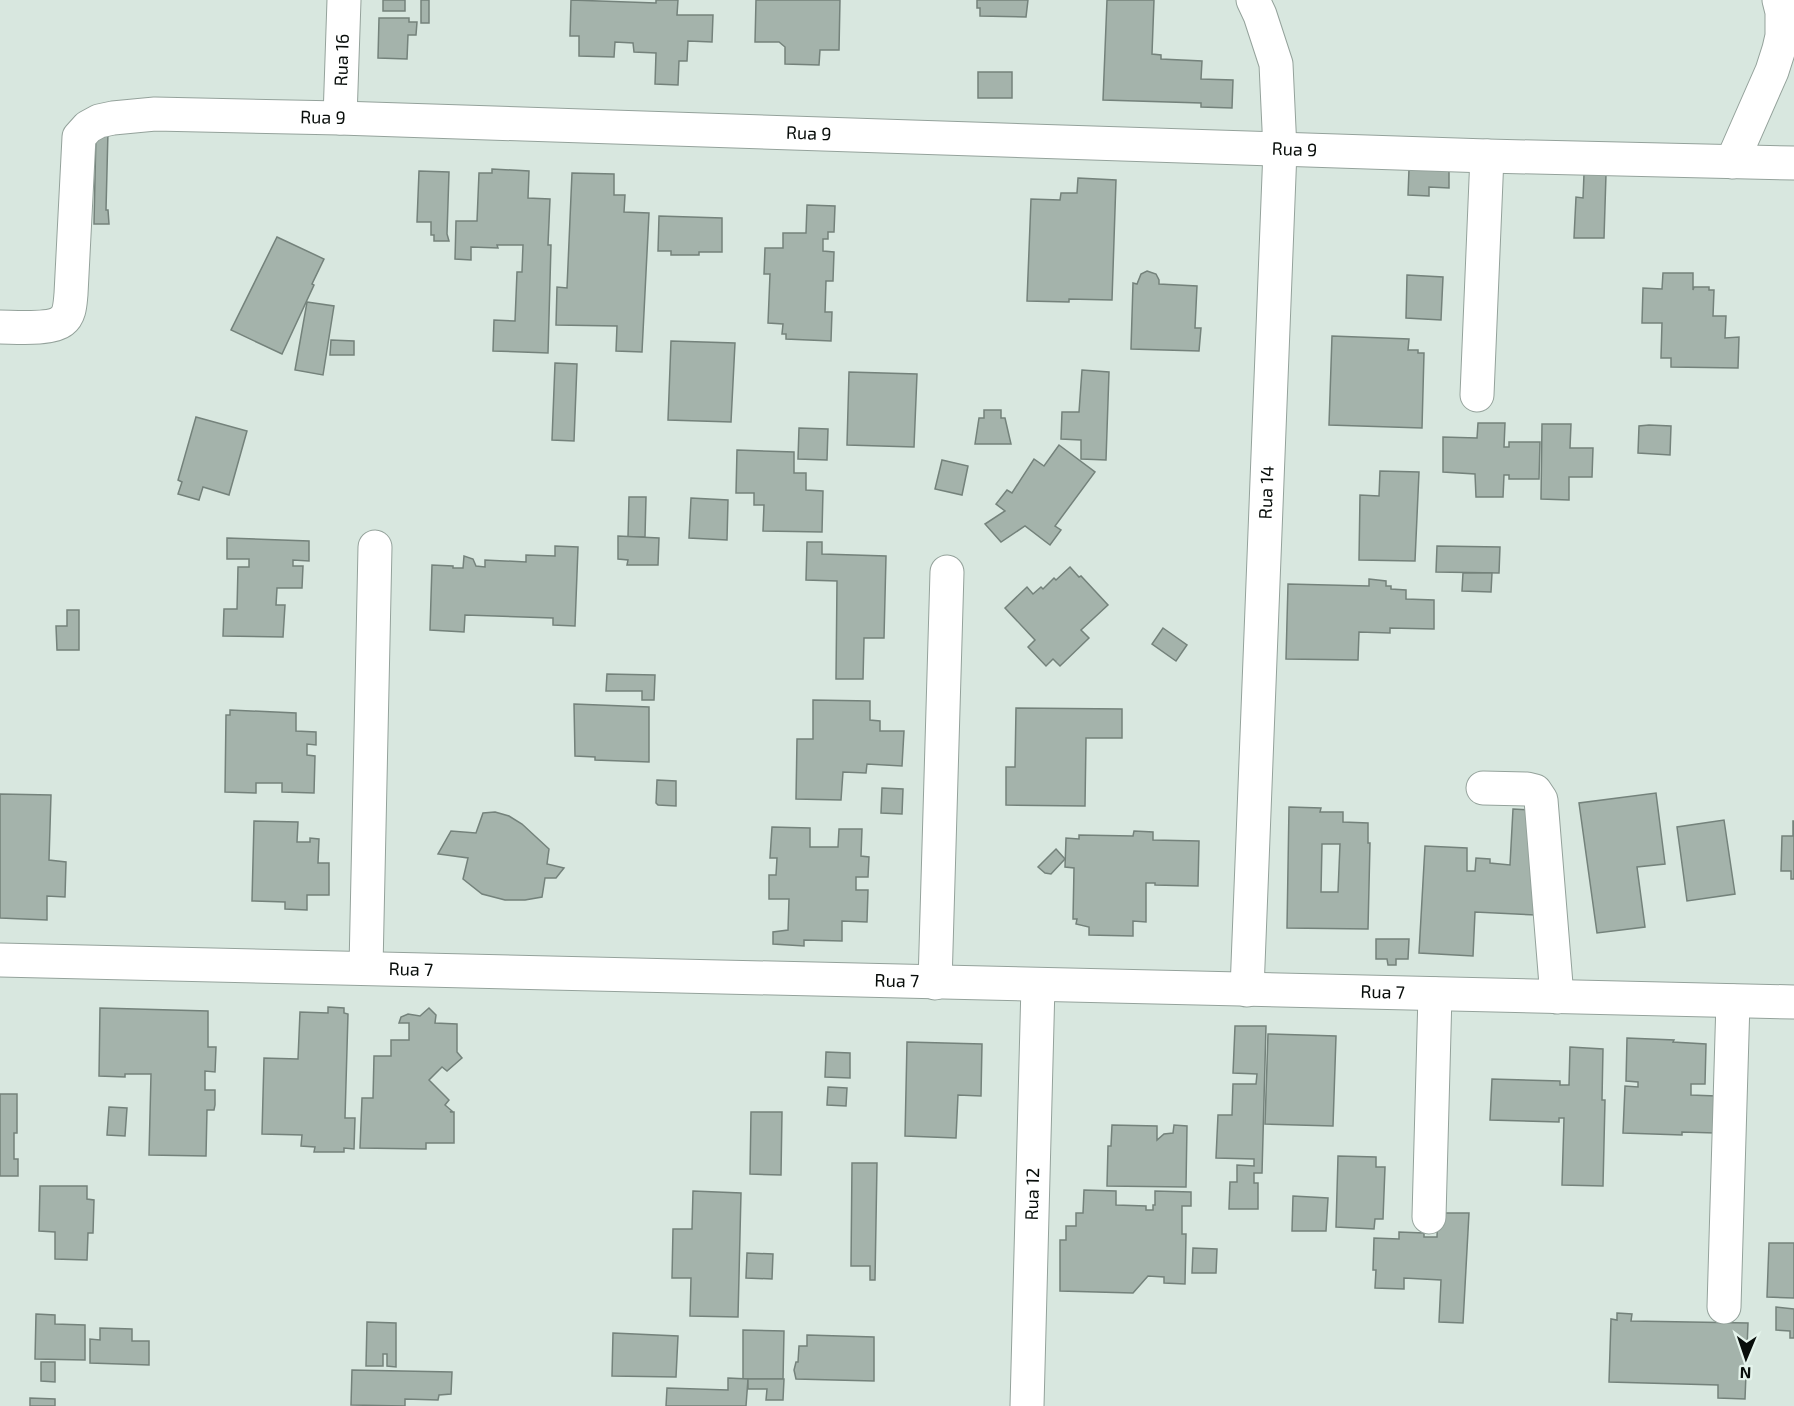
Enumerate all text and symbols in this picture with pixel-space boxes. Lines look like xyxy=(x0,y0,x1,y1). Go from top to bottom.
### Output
street label: Rua 16 xyxy=(329,33,353,87)
street label: Rua 9 xyxy=(300,105,346,128)
street label: Rua 9 xyxy=(786,121,832,144)
street label: Rua 9 xyxy=(1271,137,1318,160)
street label: Rua 14 xyxy=(1254,465,1278,520)
street label: Rua 7 xyxy=(388,957,433,980)
street label: Rua 7 xyxy=(874,968,919,992)
street label: Rua 7 xyxy=(1360,980,1405,1003)
street label: Rua 12 xyxy=(1020,1167,1043,1221)
north arrow xyxy=(1716,1328,1776,1388)
text: N xyxy=(1739,1364,1752,1383)

